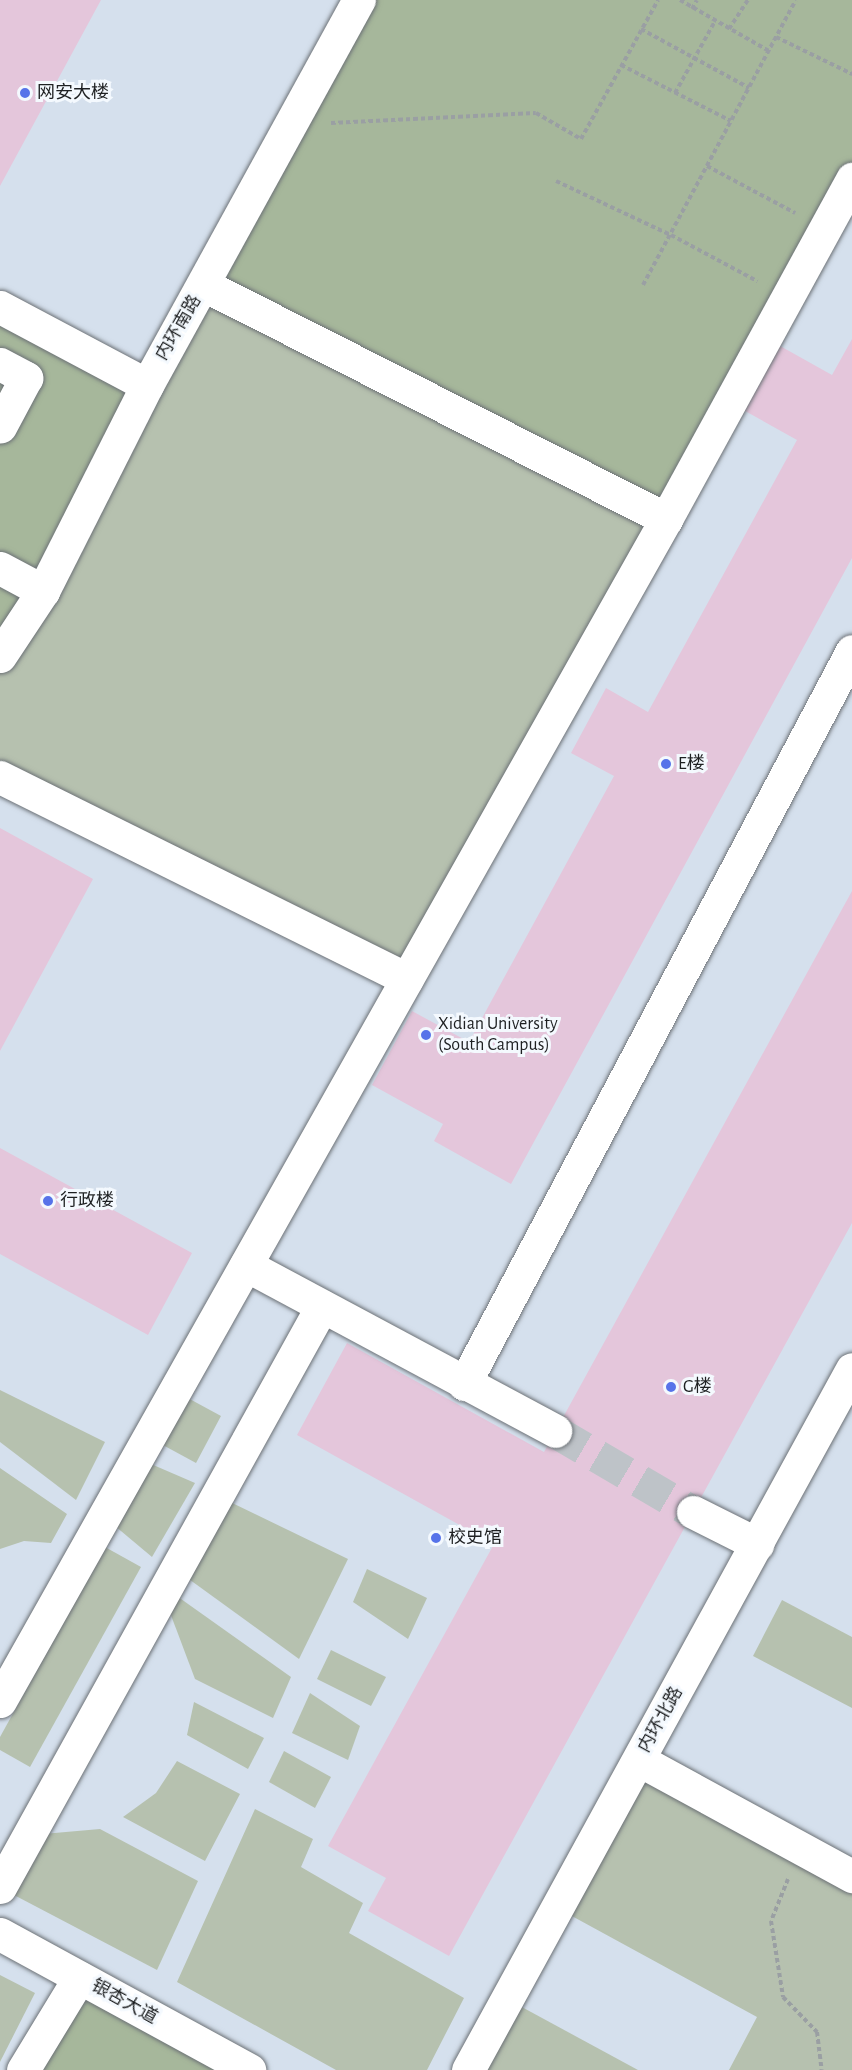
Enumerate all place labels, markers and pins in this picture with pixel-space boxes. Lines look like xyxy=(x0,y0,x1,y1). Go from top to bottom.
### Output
place label: 网安大楼 xyxy=(37,82,109,104)
marker: 网安大楼 xyxy=(18,86,32,100)
place label: E楼 xyxy=(678,753,705,775)
marker: E楼 xyxy=(659,757,673,771)
place label: Xidian University (South Campus) xyxy=(438,1014,558,1056)
marker: Xidian University (South Campus) xyxy=(419,1028,433,1042)
place label: 行政楼 xyxy=(60,1190,114,1212)
marker: 行政楼 xyxy=(41,1194,55,1208)
place label: G楼 xyxy=(683,1376,712,1398)
marker: G楼 xyxy=(664,1380,678,1394)
place label: 校史馆 xyxy=(448,1527,502,1549)
marker: 校史馆 xyxy=(429,1531,443,1545)

